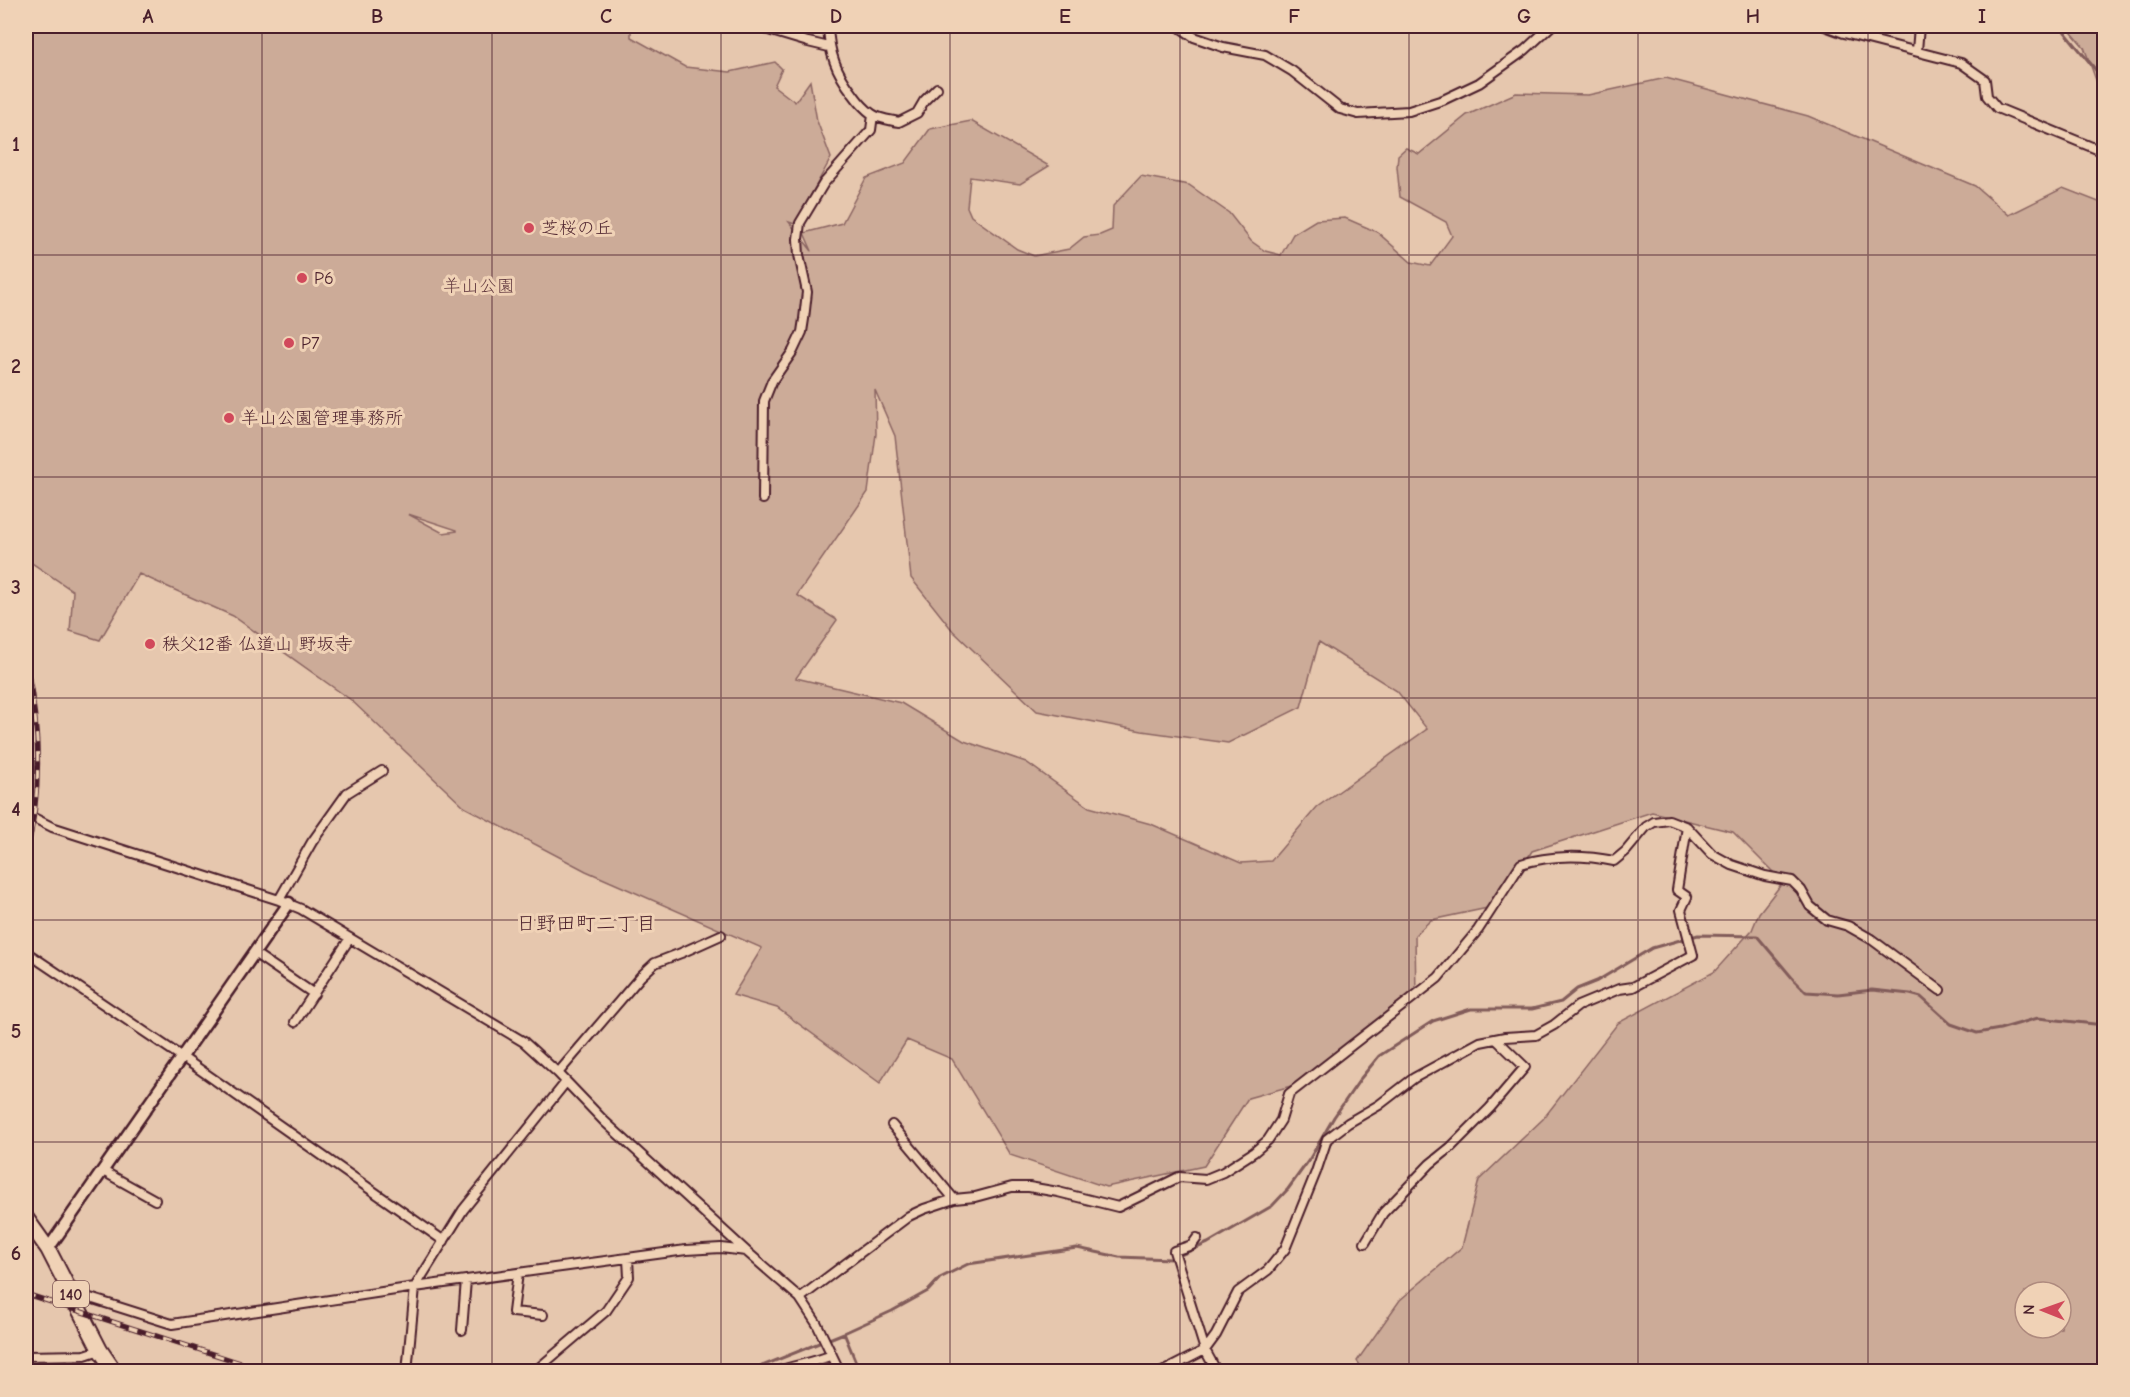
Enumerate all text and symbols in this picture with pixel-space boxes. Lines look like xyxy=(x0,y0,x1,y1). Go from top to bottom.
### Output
text: A xyxy=(142,5,154,28)
text: B xyxy=(371,5,383,28)
text: C xyxy=(600,5,612,28)
text: D xyxy=(830,5,842,28)
text: E xyxy=(1059,5,1071,28)
text: F xyxy=(1288,5,1300,28)
text: G xyxy=(1517,5,1531,28)
text: H xyxy=(1746,5,1760,28)
text: I xyxy=(1978,5,1986,28)
text: 1 xyxy=(12,133,20,156)
place label: 芝桜の丘 xyxy=(541,218,613,239)
marker: 芝桜の丘 xyxy=(522,221,536,235)
place label: P6 xyxy=(314,268,334,289)
marker: P6 xyxy=(295,271,309,285)
park label: 羊山公園 xyxy=(443,276,515,297)
place label: P7 xyxy=(301,333,320,354)
marker: P7 xyxy=(282,336,296,350)
text: 2 xyxy=(11,355,21,378)
place label: 羊山公園管理事務所 xyxy=(241,408,403,429)
marker: 羊山公園管理事務所 xyxy=(222,411,236,425)
text: 3 xyxy=(11,576,21,599)
place label: 秩父12番 仏道山 野坂寺 xyxy=(162,634,353,655)
marker: 秩父12番 仏道山 野坂寺 xyxy=(143,637,157,651)
text: 4 xyxy=(11,798,21,821)
district label: 日野田町二丁目 xyxy=(516,912,656,935)
text: 5 xyxy=(11,1020,21,1043)
text: 6 xyxy=(11,1242,21,1265)
north arrow xyxy=(2013,1280,2073,1340)
road number: 140 xyxy=(53,1281,89,1307)
text: N xyxy=(2020,1304,2038,1315)

